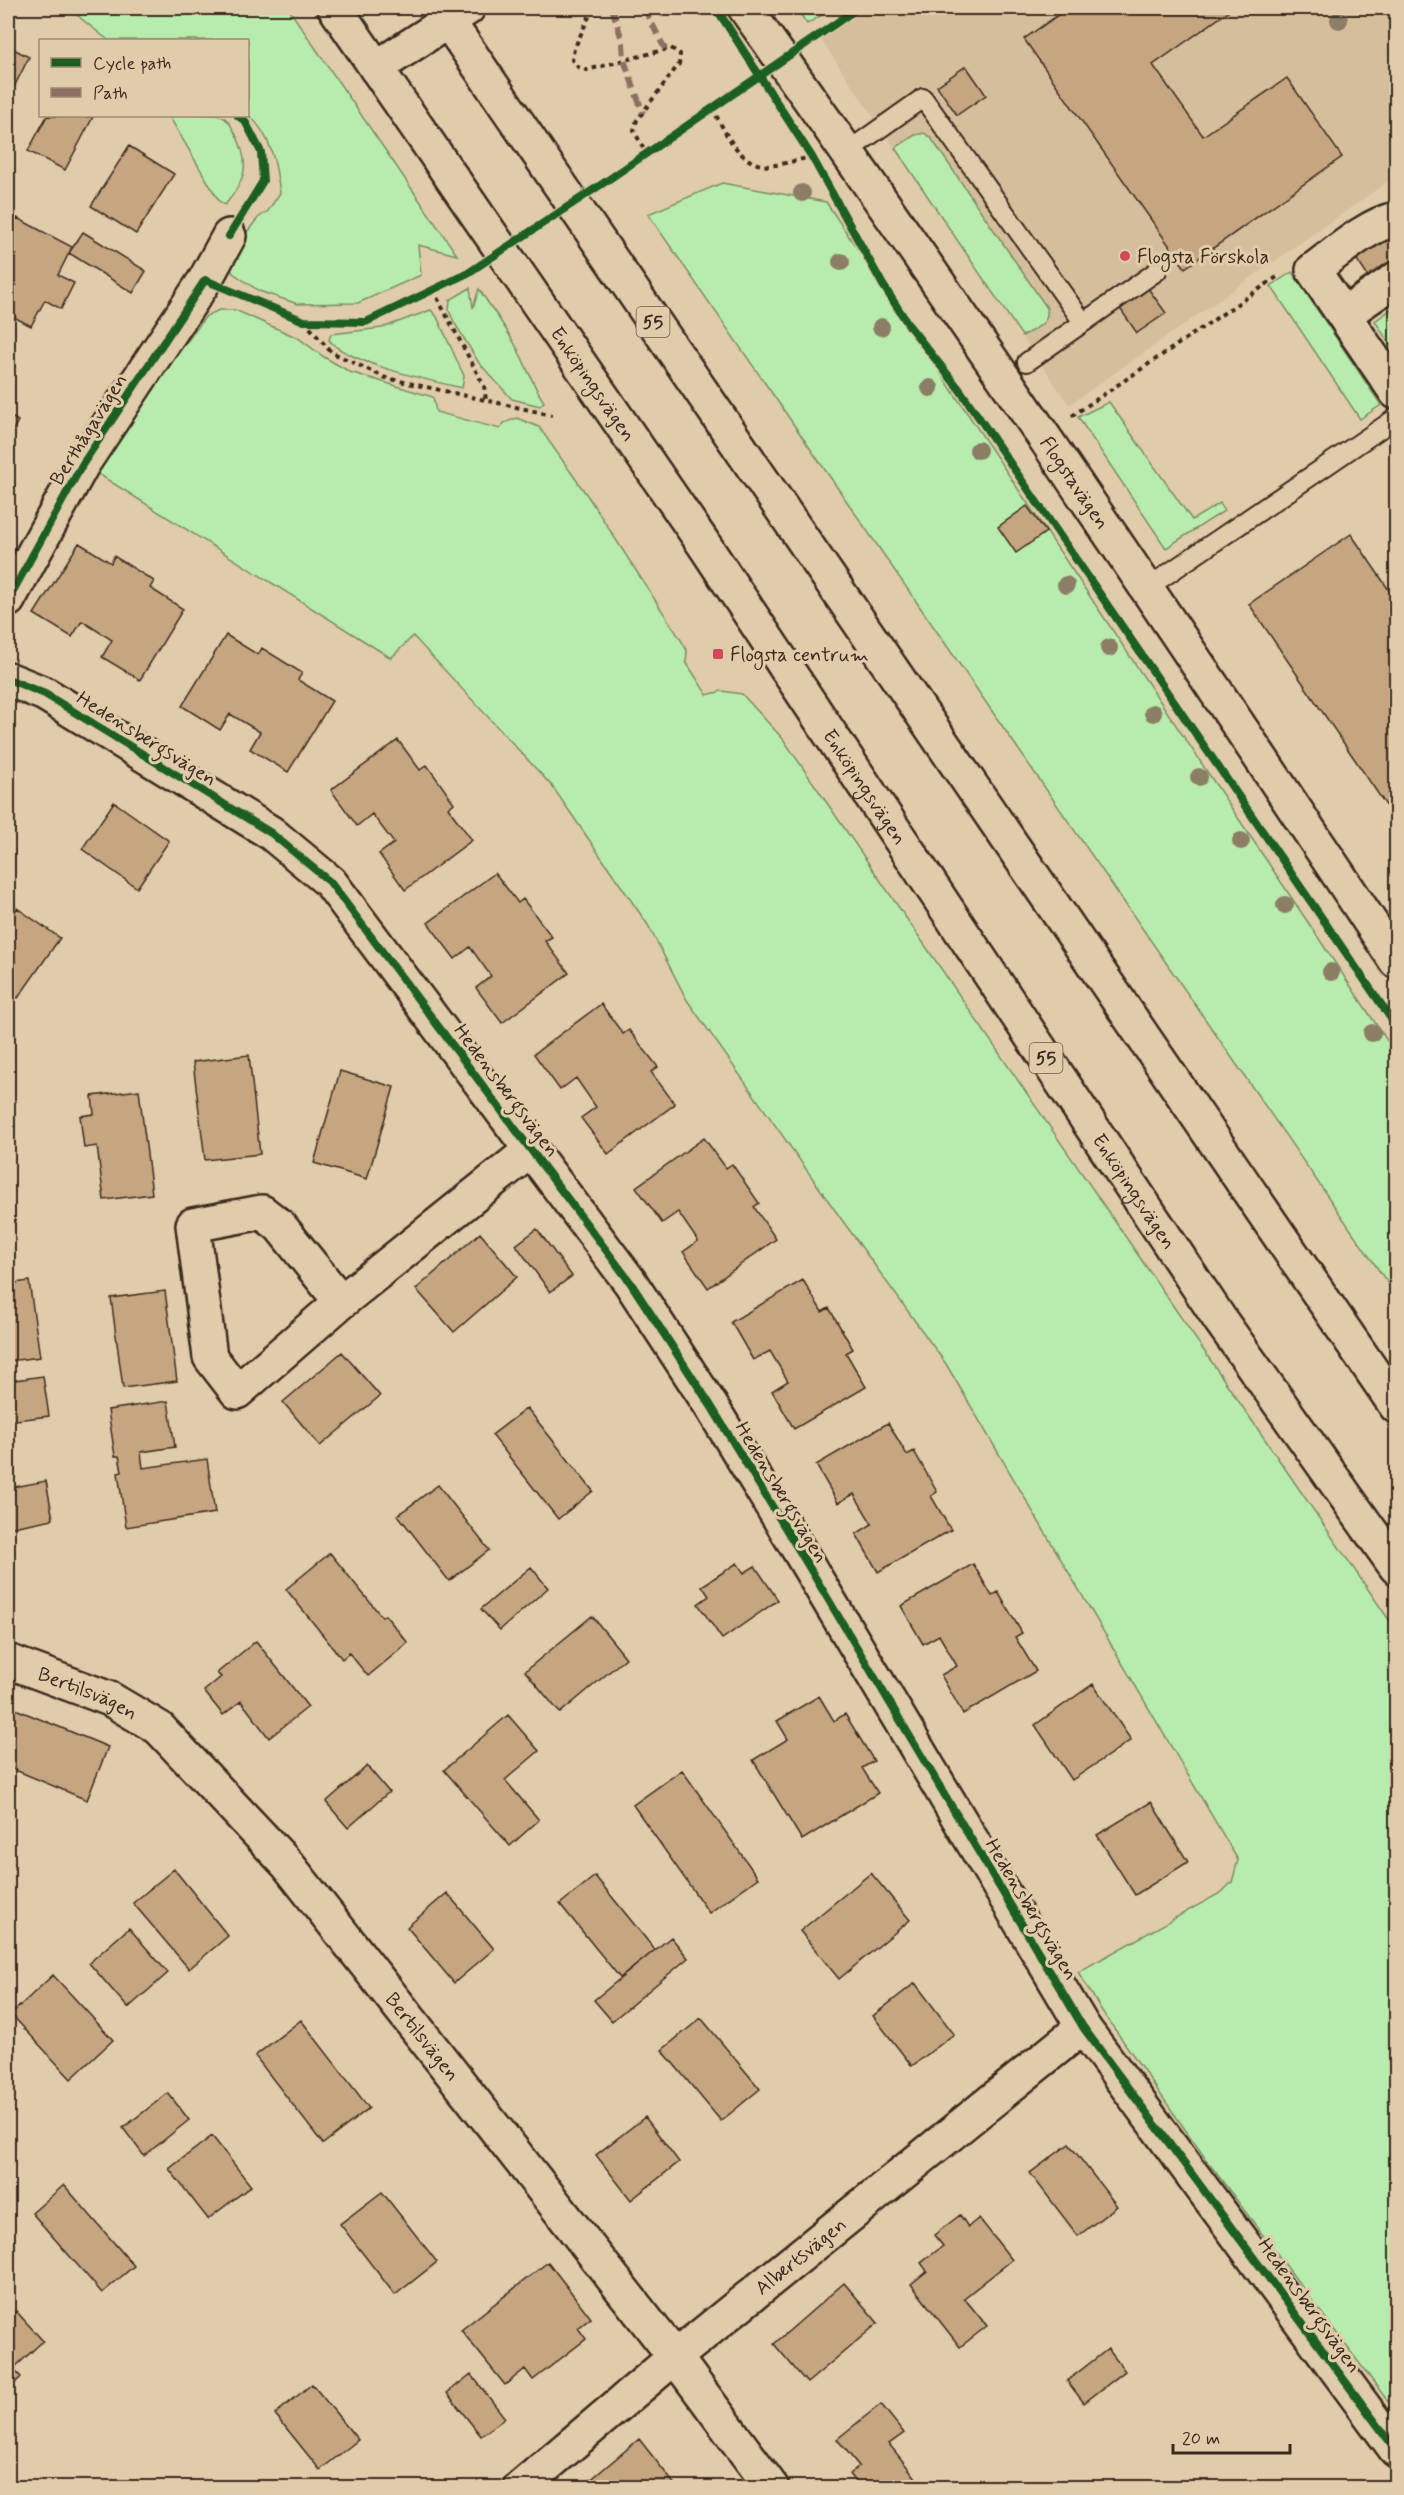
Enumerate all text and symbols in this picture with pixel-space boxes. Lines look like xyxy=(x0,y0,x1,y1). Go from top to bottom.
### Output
legend xyxy=(39,39,249,117)
text: Cycle path xyxy=(93,52,171,76)
text: Path xyxy=(93,82,128,106)
place label: Flogsta Förskola xyxy=(1137,244,1269,272)
marker: Flogsta Förskola xyxy=(1118,249,1132,263)
road number: 55 xyxy=(636,307,670,337)
street label: Enköpingsvägen xyxy=(543,322,641,447)
street label: Berthågavägen xyxy=(44,369,134,491)
street label: Flogstavägen xyxy=(1033,432,1115,535)
place label: Flogsta centrum xyxy=(730,642,869,670)
marker: Flogsta centrum xyxy=(711,647,725,661)
street label: Hedensbergsvägen xyxy=(70,685,221,795)
street label: Enköpingsvägen xyxy=(816,724,912,851)
street label: Hedensbergsvägen xyxy=(445,1019,565,1164)
road number: 55 xyxy=(1030,1043,1062,1073)
street label: Enköpingsvägen xyxy=(1085,1129,1182,1255)
street label: Hedensbergsvägen xyxy=(726,1417,834,1569)
street label: Bertilsvägen xyxy=(34,1661,142,1727)
street label: Hedensbergsvägen xyxy=(976,1834,1084,1986)
street label: Bertilsvägen xyxy=(378,1987,465,2087)
street label: Albertsvägen xyxy=(750,2212,852,2302)
street label: Hedensbergsvägen xyxy=(1249,2233,1367,2380)
scale bar xyxy=(1173,2417,1290,2455)
text: 20 m xyxy=(1182,2427,1220,2451)

